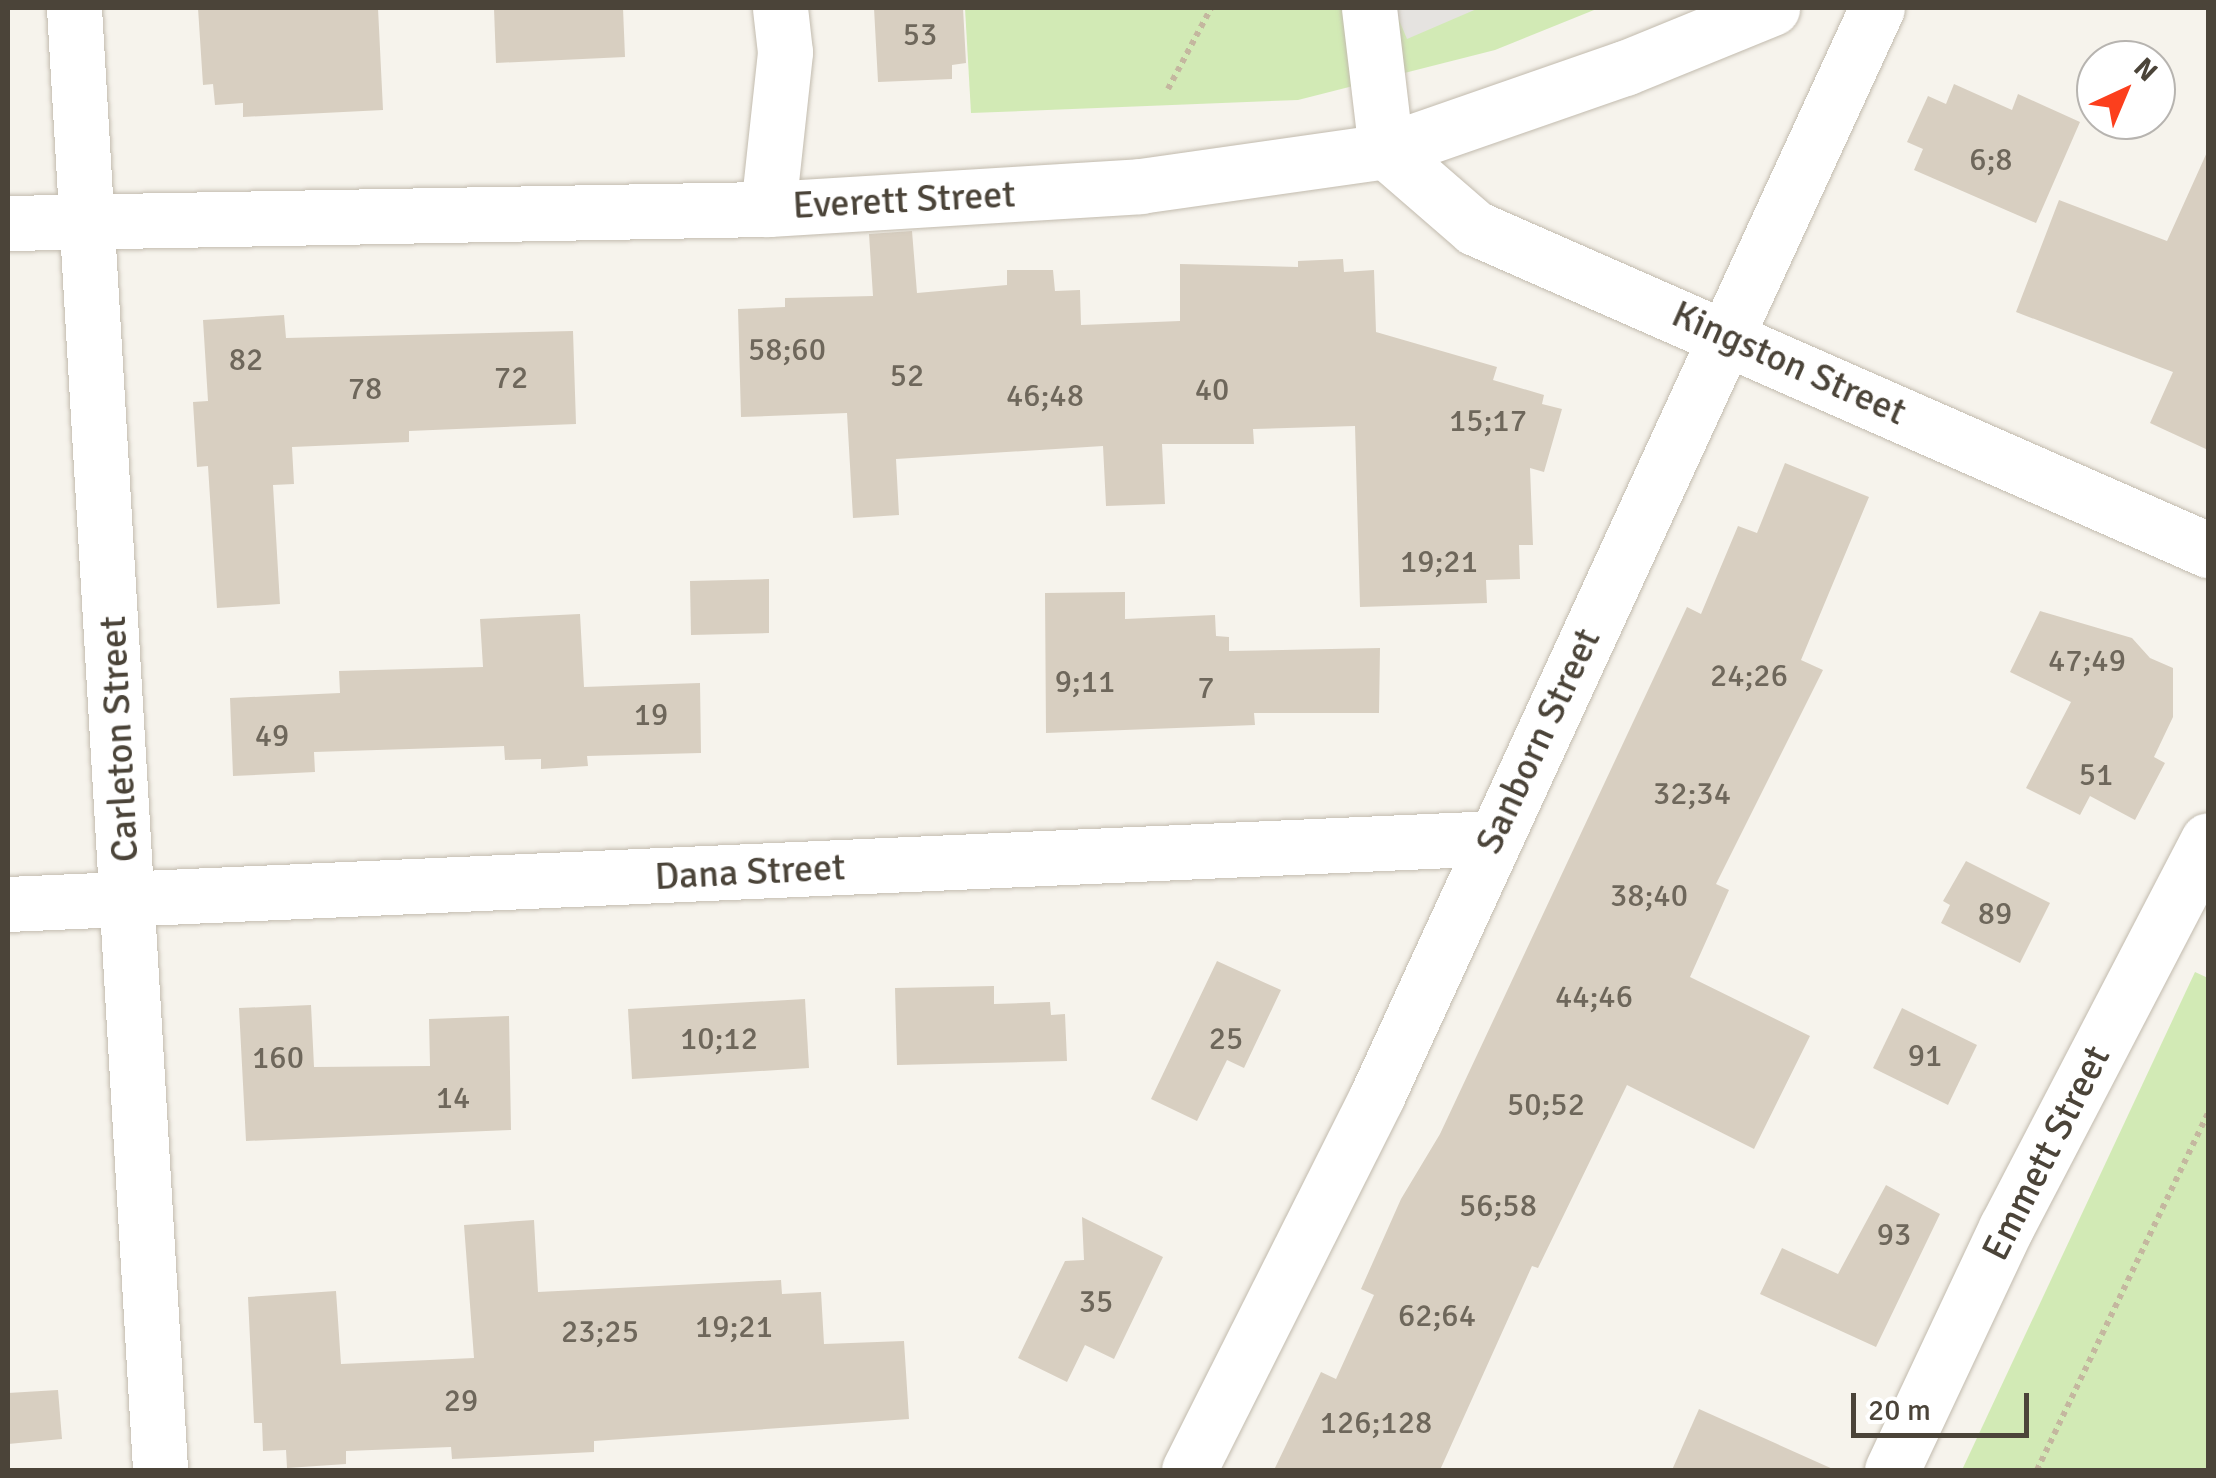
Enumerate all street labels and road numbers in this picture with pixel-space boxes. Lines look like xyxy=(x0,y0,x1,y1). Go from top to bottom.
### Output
street label: Everett Street xyxy=(791,171,1017,229)
street label: Kingston Street xyxy=(1665,291,1913,435)
street label: Carleton Street xyxy=(90,615,148,863)
street label: Sanborn Street xyxy=(1466,621,1610,861)
street label: Dana Street xyxy=(653,844,847,900)
street label: Emmett Street xyxy=(1972,1038,2120,1268)

